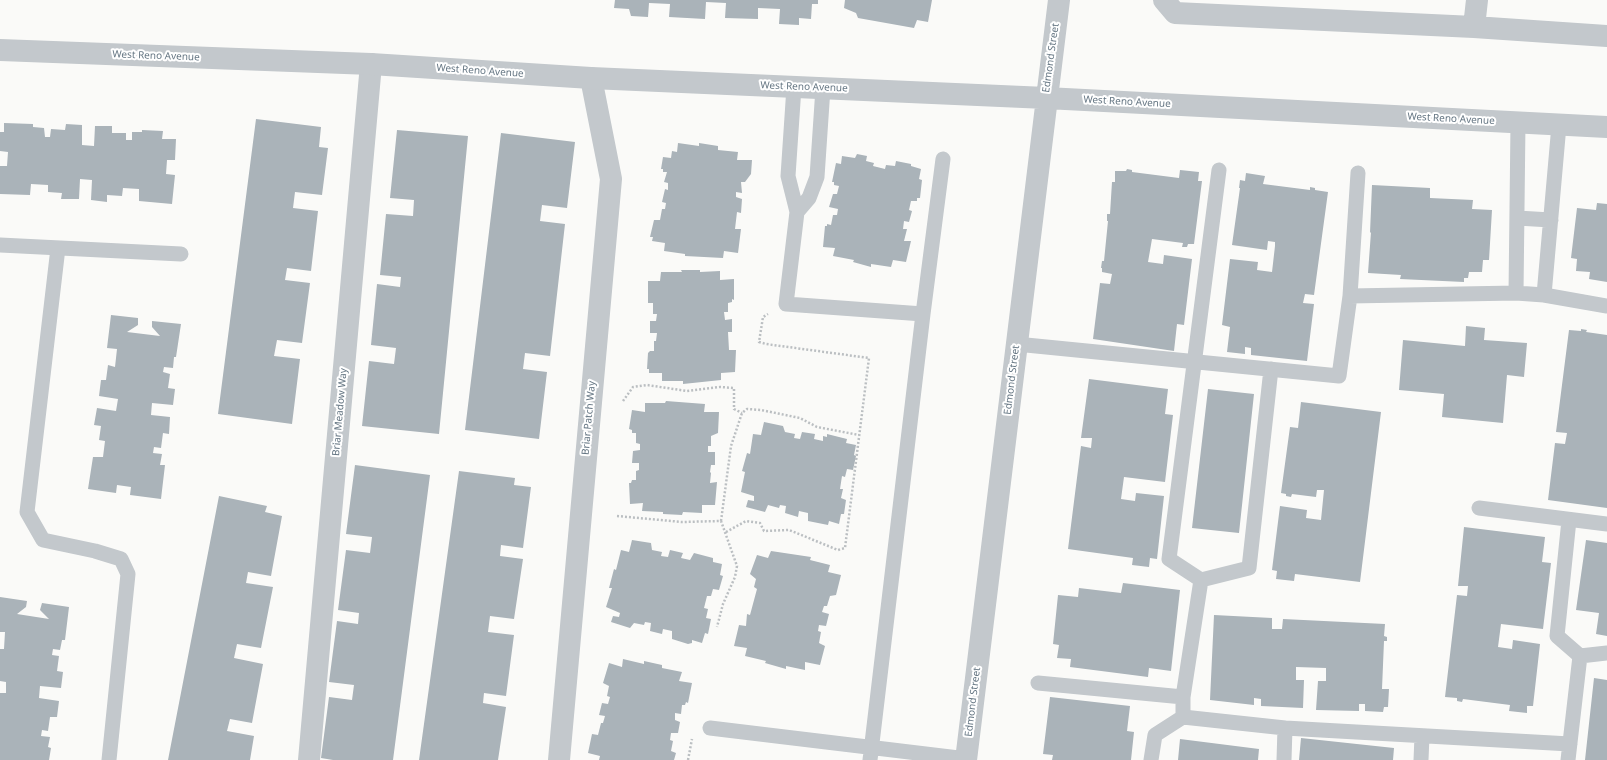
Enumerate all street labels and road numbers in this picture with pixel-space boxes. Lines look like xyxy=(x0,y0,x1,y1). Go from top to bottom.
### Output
street label: Edmond Street xyxy=(1040,23,1062,93)
street label: West Reno Avenue xyxy=(112,48,200,64)
street label: West Reno Avenue xyxy=(436,62,524,80)
street label: West Reno Avenue xyxy=(760,79,848,95)
street label: West Reno Avenue xyxy=(1083,94,1171,110)
street label: West Reno Avenue xyxy=(1407,111,1495,127)
street label: Edmond Street xyxy=(1002,345,1022,415)
street label: Briar Meadow Way xyxy=(330,368,350,456)
street label: Briar Patch Way xyxy=(580,381,598,455)
street label: Edmond Street xyxy=(963,667,983,737)

